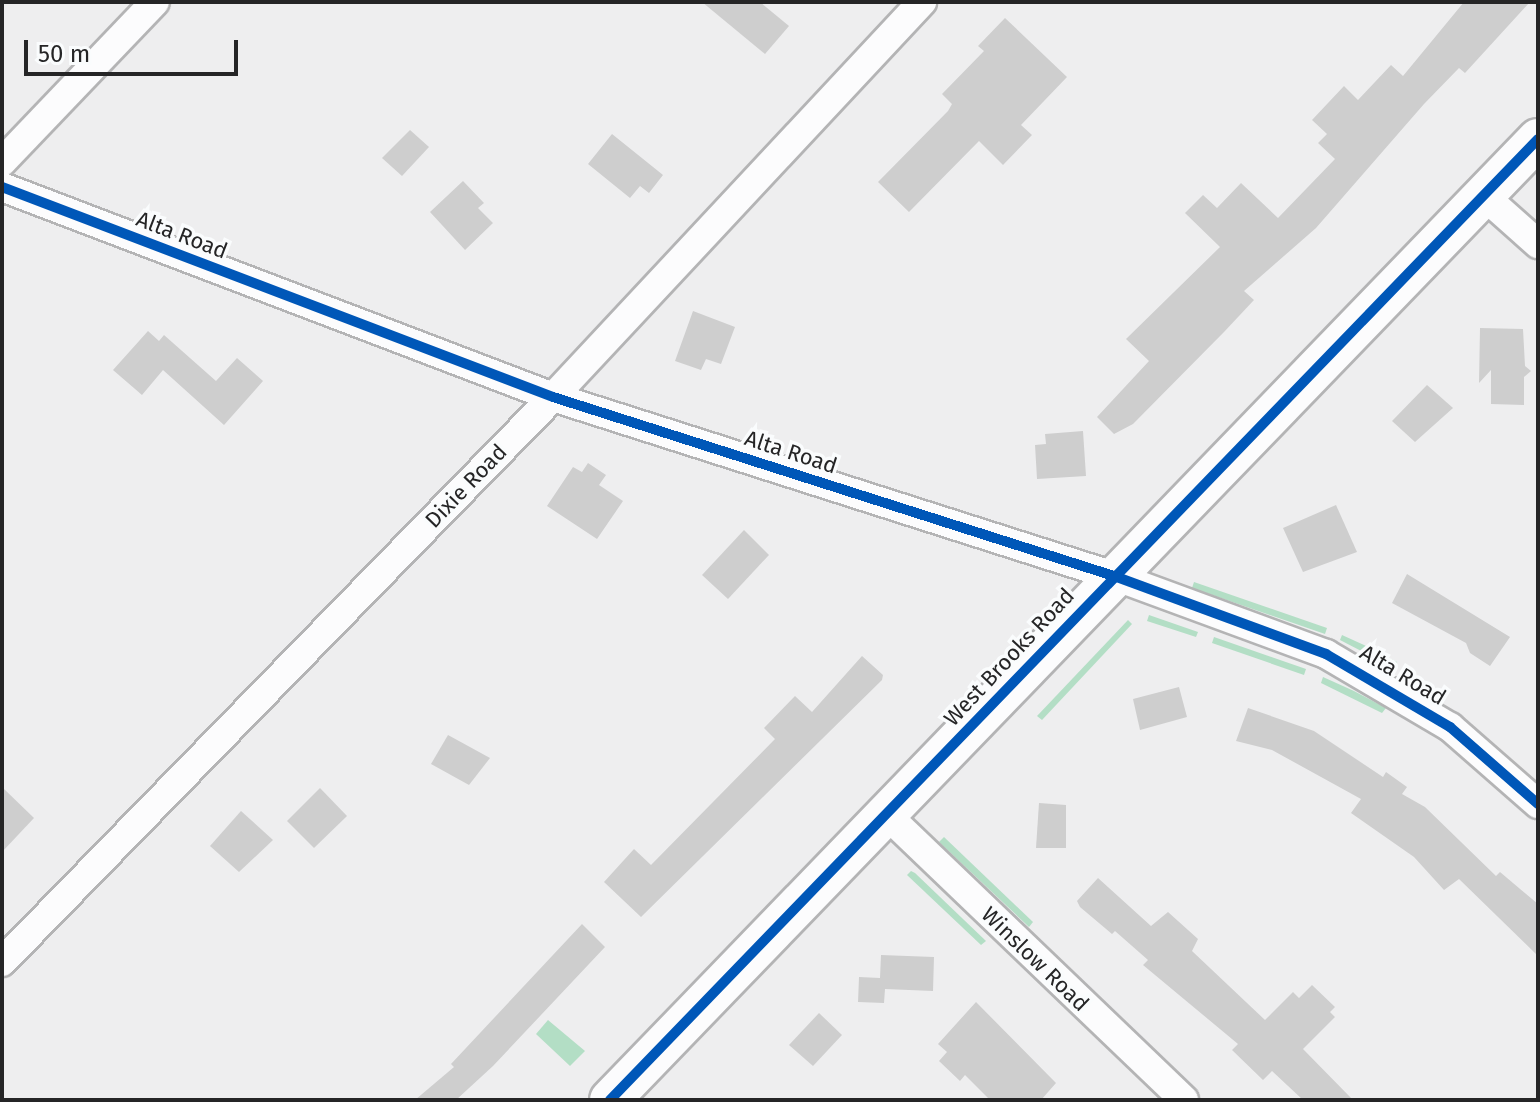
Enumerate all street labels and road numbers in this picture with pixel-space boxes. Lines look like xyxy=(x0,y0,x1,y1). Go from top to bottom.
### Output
street label: Alta Road xyxy=(133,206,231,264)
street label: Alta Road xyxy=(742,425,840,479)
street label: Dixie Road xyxy=(420,439,512,533)
street label: West Brooks Road xyxy=(938,583,1080,731)
street label: Alta Road xyxy=(1355,639,1451,711)
street label: Winslow Road xyxy=(976,901,1094,1017)

